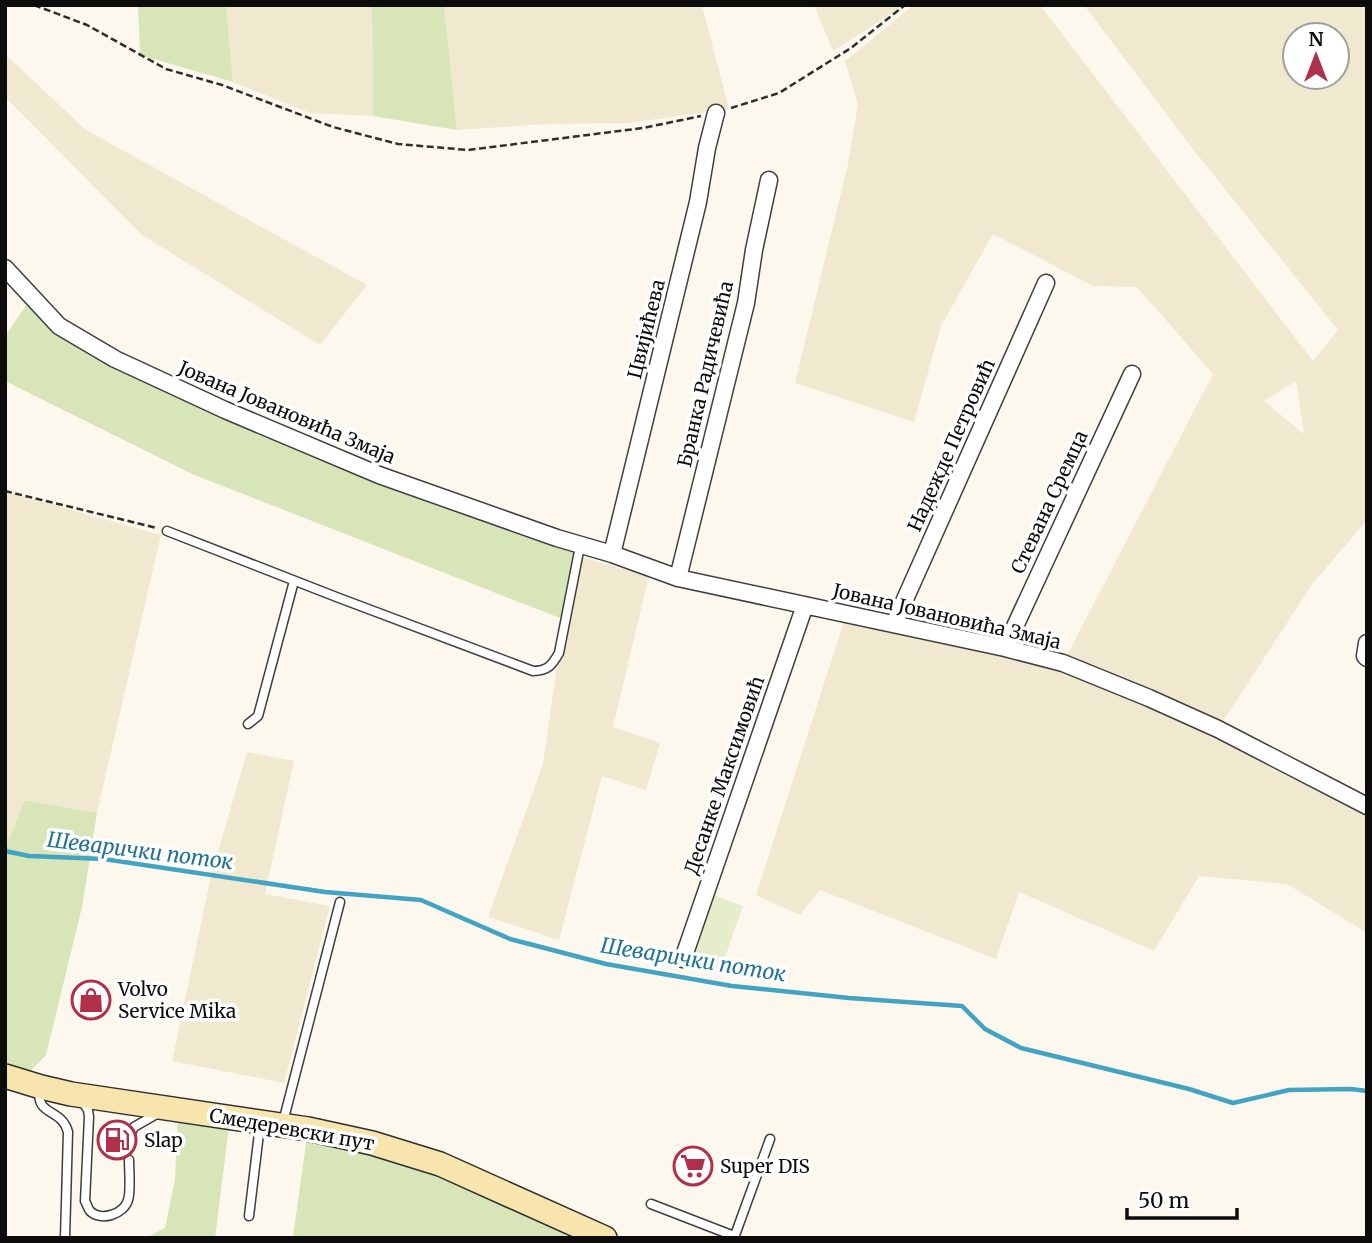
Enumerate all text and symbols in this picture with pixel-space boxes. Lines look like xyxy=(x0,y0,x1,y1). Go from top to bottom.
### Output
north arrow xyxy=(1281,21,1351,91)
text: N xyxy=(1308,27,1324,51)
street label: Цвијићева xyxy=(622,277,670,381)
street label: Бранка Радичевића xyxy=(672,279,738,469)
street label: Јована Јовановића Змаја xyxy=(174,355,399,469)
street label: Надежде Петровић xyxy=(902,355,1000,535)
street label: Стевана Сремца xyxy=(1005,427,1093,577)
street label: Јована Јовановића Змаја xyxy=(830,578,1063,654)
street label: Десанке Максимовић xyxy=(679,672,769,877)
water label: Шеварички поток xyxy=(45,826,235,875)
water label: Шеварички поток xyxy=(598,932,788,988)
place label: Volvo Service Mika xyxy=(117,977,236,1023)
shop icon: Volvo Service Mika xyxy=(70,979,112,1021)
street label: Смедеревски пут xyxy=(208,1103,376,1155)
fuel station icon: Slap xyxy=(96,1119,138,1161)
place label: Slap xyxy=(144,1128,183,1152)
supermarket icon: Super DIS xyxy=(672,1145,714,1187)
place label: Super DIS xyxy=(720,1154,810,1178)
scale bar xyxy=(1127,1176,1237,1220)
text: 50 m xyxy=(1138,1187,1189,1214)

